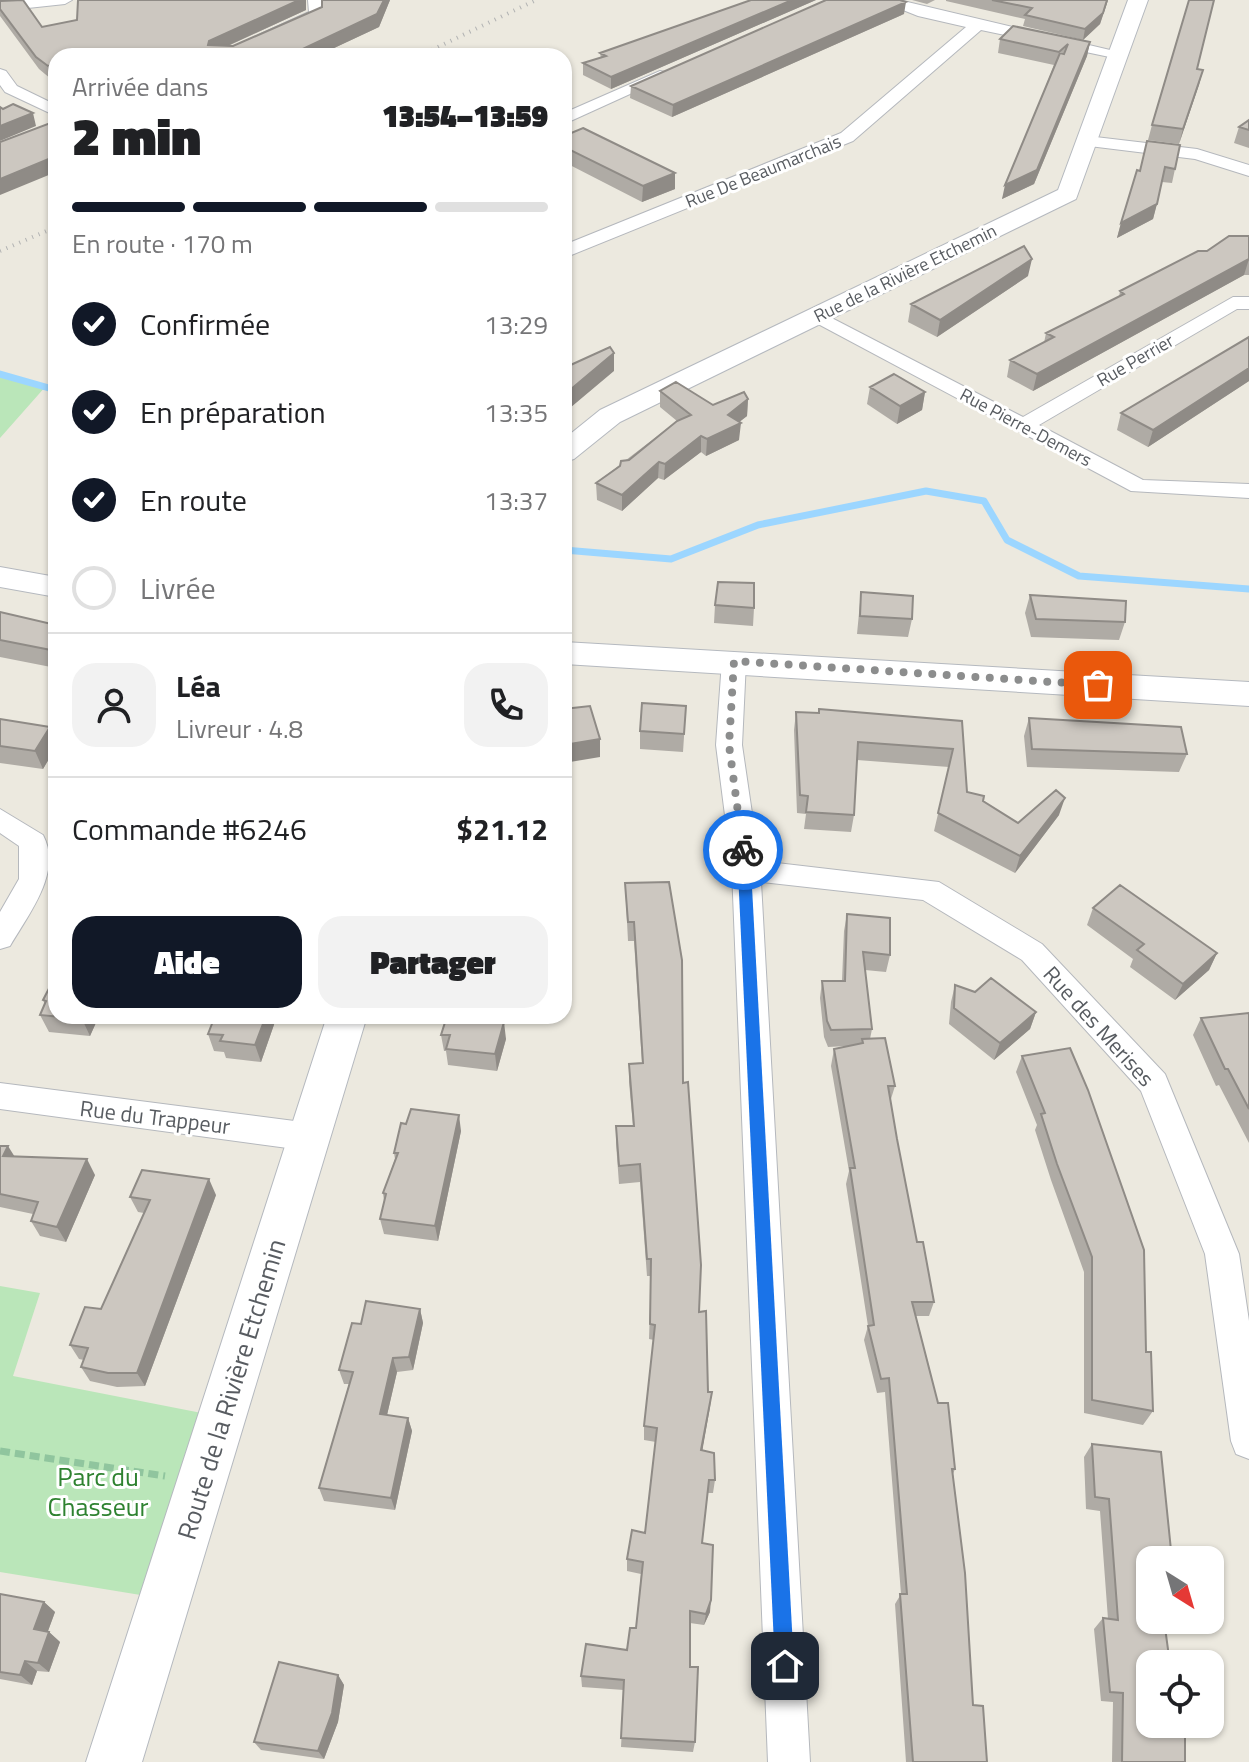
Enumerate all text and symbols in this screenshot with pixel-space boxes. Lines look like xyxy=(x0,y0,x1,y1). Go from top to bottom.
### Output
text: Arrivée dans xyxy=(72,67,208,106)
text: 13:54–13:59 xyxy=(382,93,548,139)
text: 2 min xyxy=(72,96,201,175)
street label: Rue De Beaumarchais xyxy=(681,127,845,215)
street label: Rue de la Rivière Etchemin xyxy=(809,217,1001,329)
text: En route · 170 m xyxy=(72,224,253,263)
text: Confirmée xyxy=(140,301,270,347)
icon: check xyxy=(72,302,116,346)
text: 13:29 xyxy=(484,305,548,344)
street label: Rue Perrier xyxy=(1091,327,1179,393)
street label: Rue Pierre-Demers xyxy=(955,381,1097,473)
text: En préparation xyxy=(140,389,326,435)
icon: check xyxy=(72,390,116,434)
text: 13:35 xyxy=(484,393,548,432)
text: En route xyxy=(140,477,247,523)
icon: check xyxy=(72,478,116,522)
text: 13:37 xyxy=(484,481,548,520)
text: Livrée xyxy=(140,565,216,611)
pin xyxy=(1064,651,1132,719)
button: person xyxy=(72,663,156,747)
text: Léa xyxy=(176,663,221,709)
button: phone xyxy=(464,663,548,747)
icon: bag xyxy=(1076,663,1120,707)
text: Livreur · 4.8 xyxy=(176,709,303,748)
text: Commande #6246 xyxy=(72,806,307,852)
text: $21.12 xyxy=(456,806,548,852)
courier xyxy=(703,810,783,890)
icon: bike xyxy=(721,828,765,872)
button: Aide xyxy=(72,916,302,1008)
button: Partager xyxy=(318,916,548,1008)
street label: Rue des Merises xyxy=(1035,958,1163,1094)
street label: Rue du Trappeur xyxy=(78,1091,232,1143)
street label: Route de la Rivière Etchemin xyxy=(167,1234,295,1544)
park label: Parc du Chasseur xyxy=(47,1457,149,1526)
north arrow xyxy=(1136,1546,1224,1634)
map controls xyxy=(1136,1546,1224,1738)
pin xyxy=(751,1632,819,1700)
icon: home xyxy=(763,1644,807,1688)
button: locate xyxy=(1136,1650,1224,1738)

